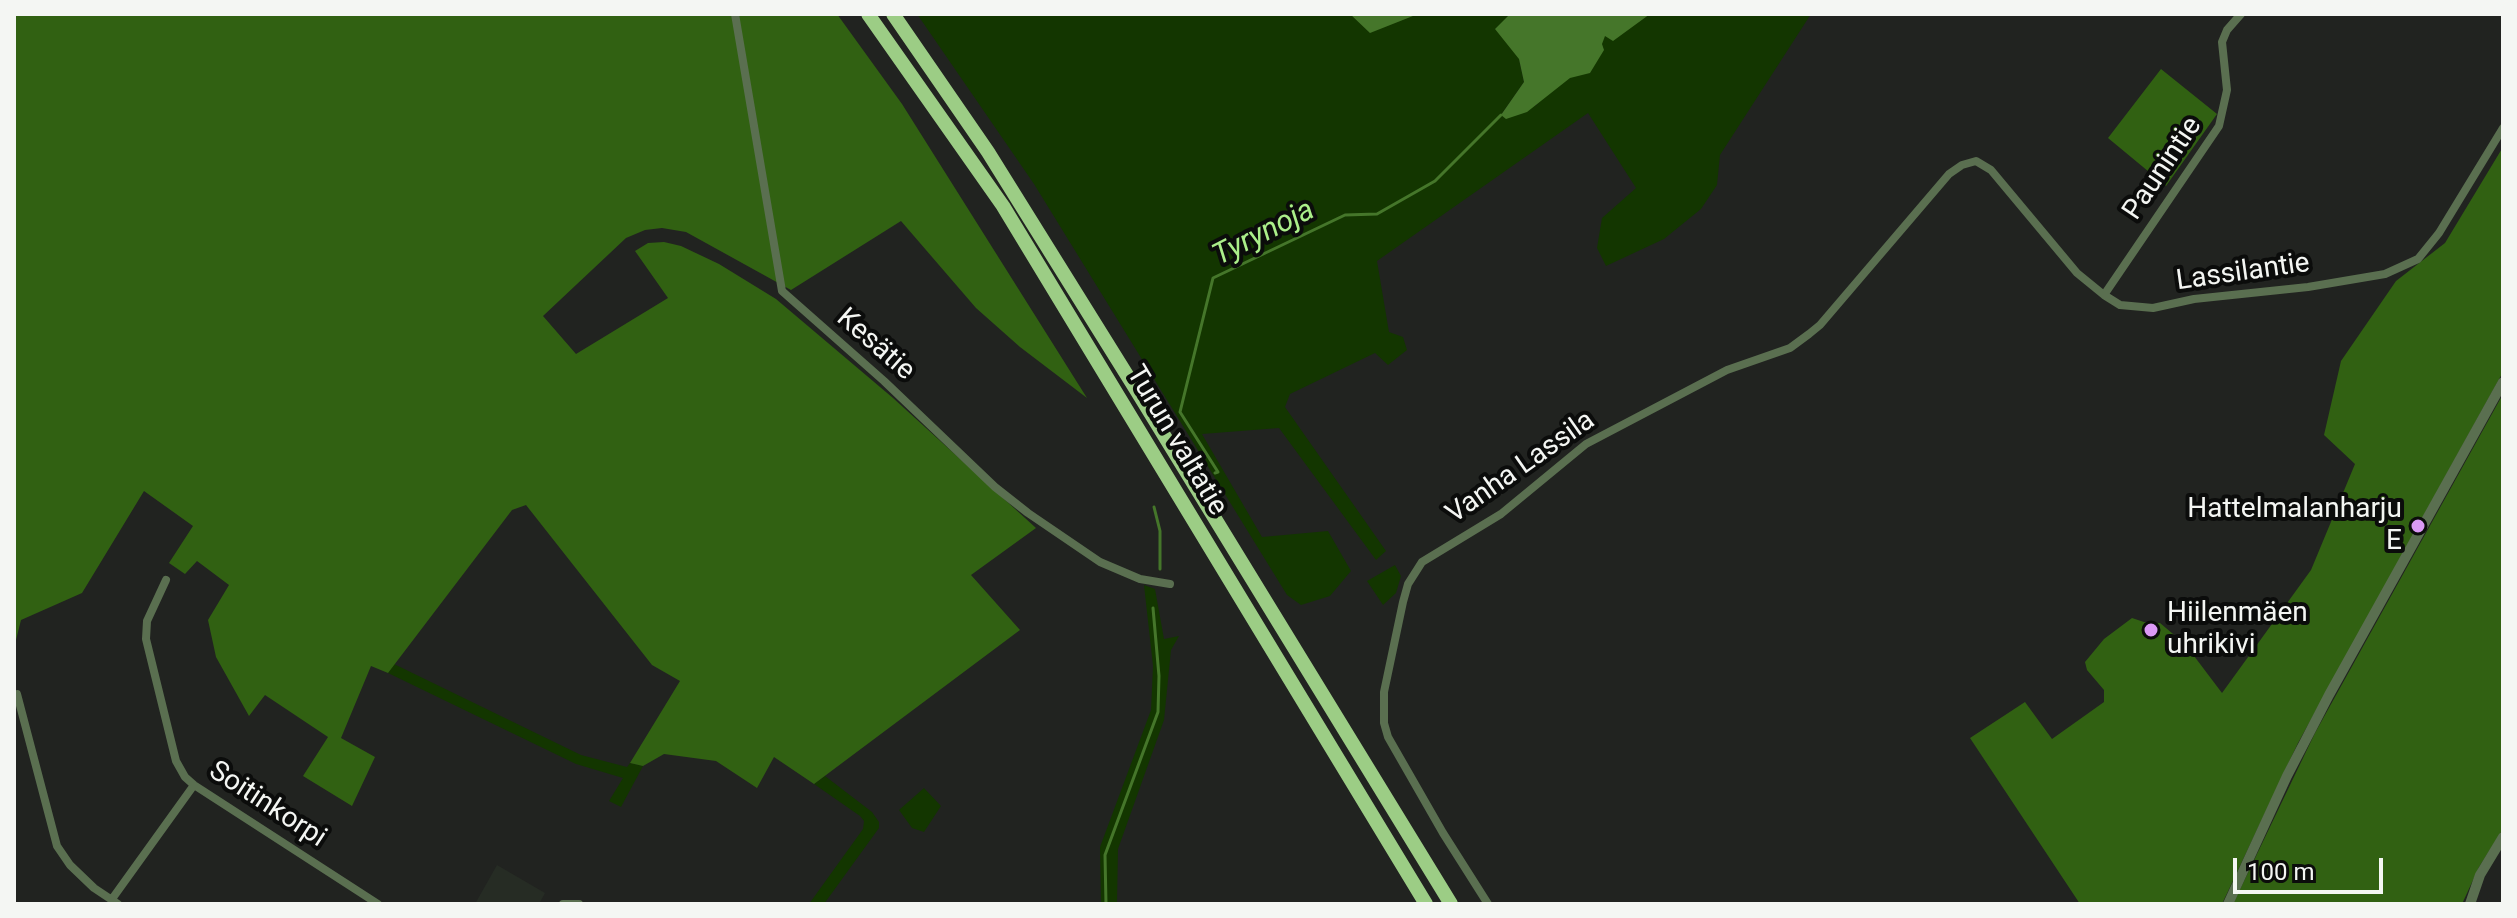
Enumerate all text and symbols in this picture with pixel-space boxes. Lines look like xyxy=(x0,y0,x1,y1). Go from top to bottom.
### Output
street label: Paunintie xyxy=(2116,111,2210,227)
water label: Tyrynoja xyxy=(1207,193,1321,275)
street label: Lassilantie xyxy=(2174,247,2312,299)
street label: Kesätie xyxy=(829,302,921,388)
street label: Turun valtatie xyxy=(1118,360,1234,522)
street label: Vanha Lassila xyxy=(1440,404,1602,532)
place label: Hattelmalanharju E xyxy=(2187,493,2402,559)
marker: Hattelmalanharju E xyxy=(2409,517,2427,535)
place label: Hiilenmäen uhrikivi xyxy=(2167,597,2308,663)
marker: Hiilenmäen uhrikivi xyxy=(2142,621,2160,639)
street label: Soitinkorpi xyxy=(202,755,332,855)
scale bar xyxy=(2237,842,2387,892)
text: 100 m xyxy=(2247,858,2314,886)

